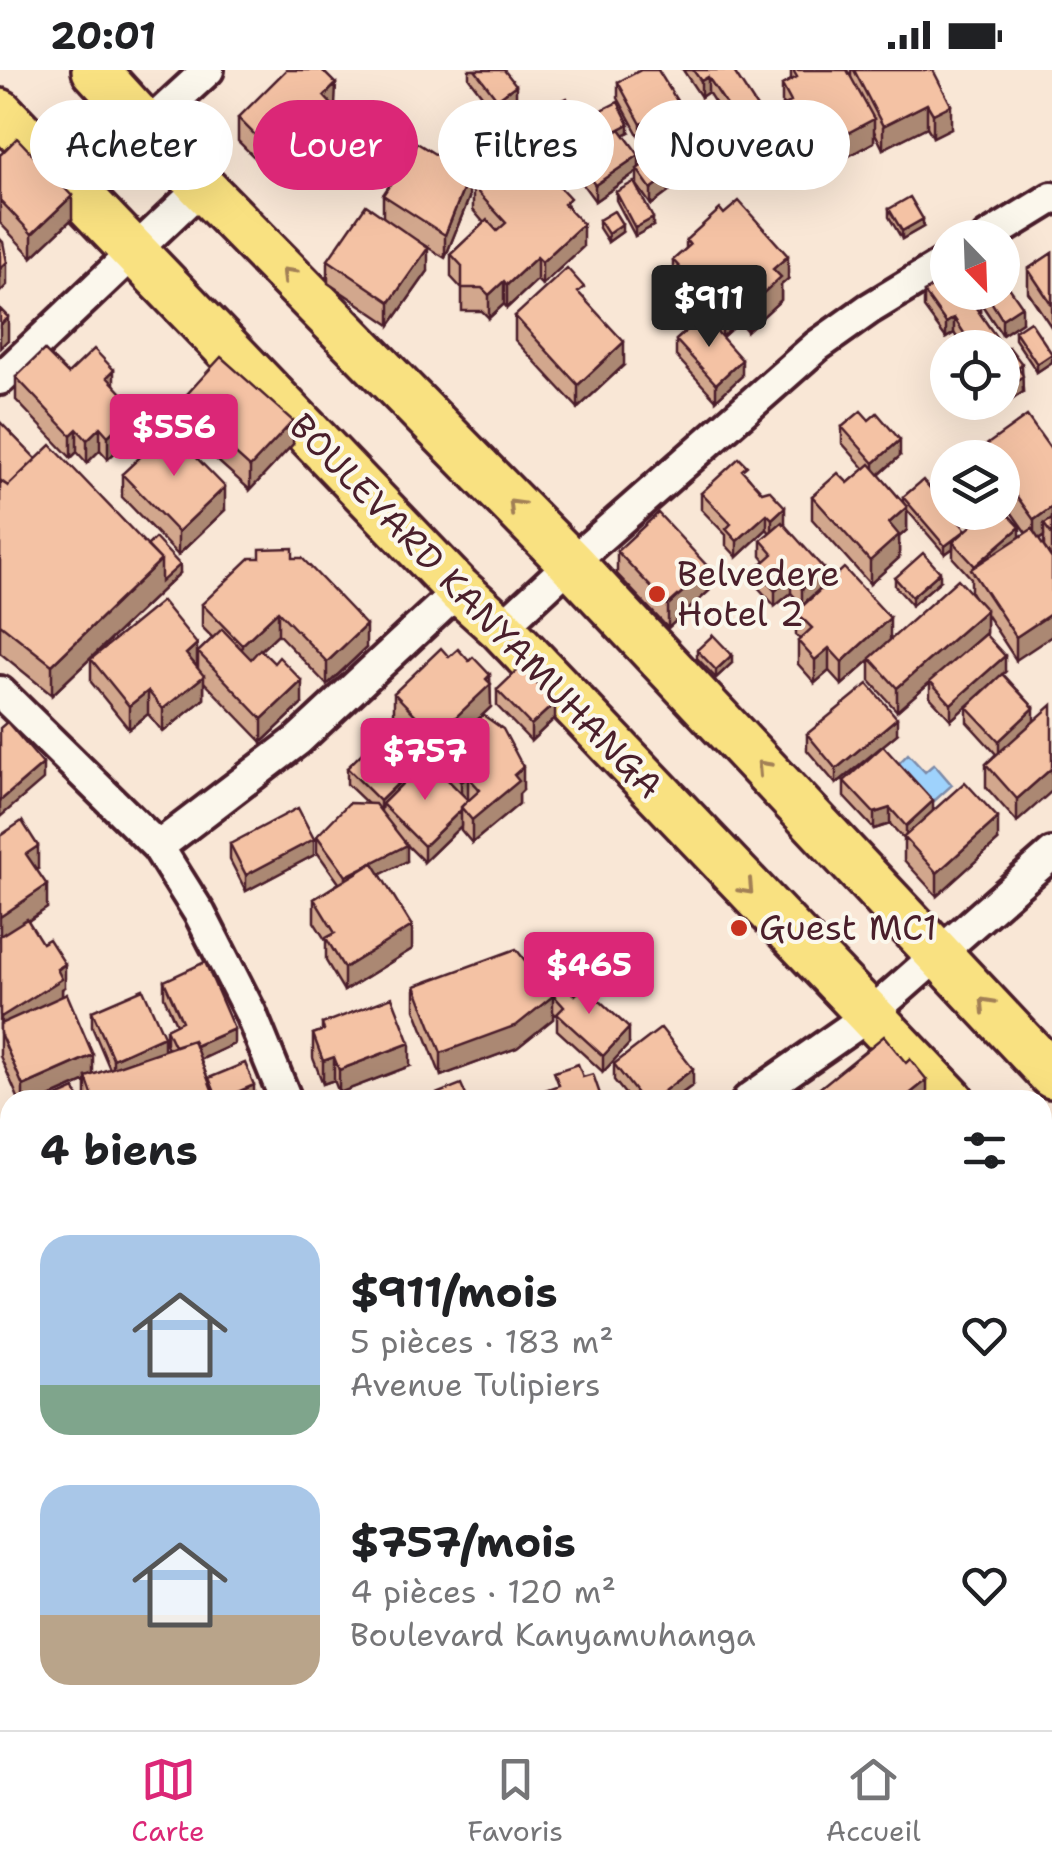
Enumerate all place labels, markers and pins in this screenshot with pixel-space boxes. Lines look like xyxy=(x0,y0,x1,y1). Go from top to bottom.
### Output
pin: $911 xyxy=(650,265,768,350)
pin: $556 xyxy=(115,394,233,479)
place label: Belvedere Hotel 2 xyxy=(677,550,840,637)
marker: Belvedere Hotel 2 xyxy=(646,583,668,605)
pin: $757 xyxy=(366,718,484,803)
place label: Guest MC1 xyxy=(759,904,937,951)
marker: Guest MC1 xyxy=(728,917,750,939)
pin: $465 xyxy=(530,932,648,1017)

